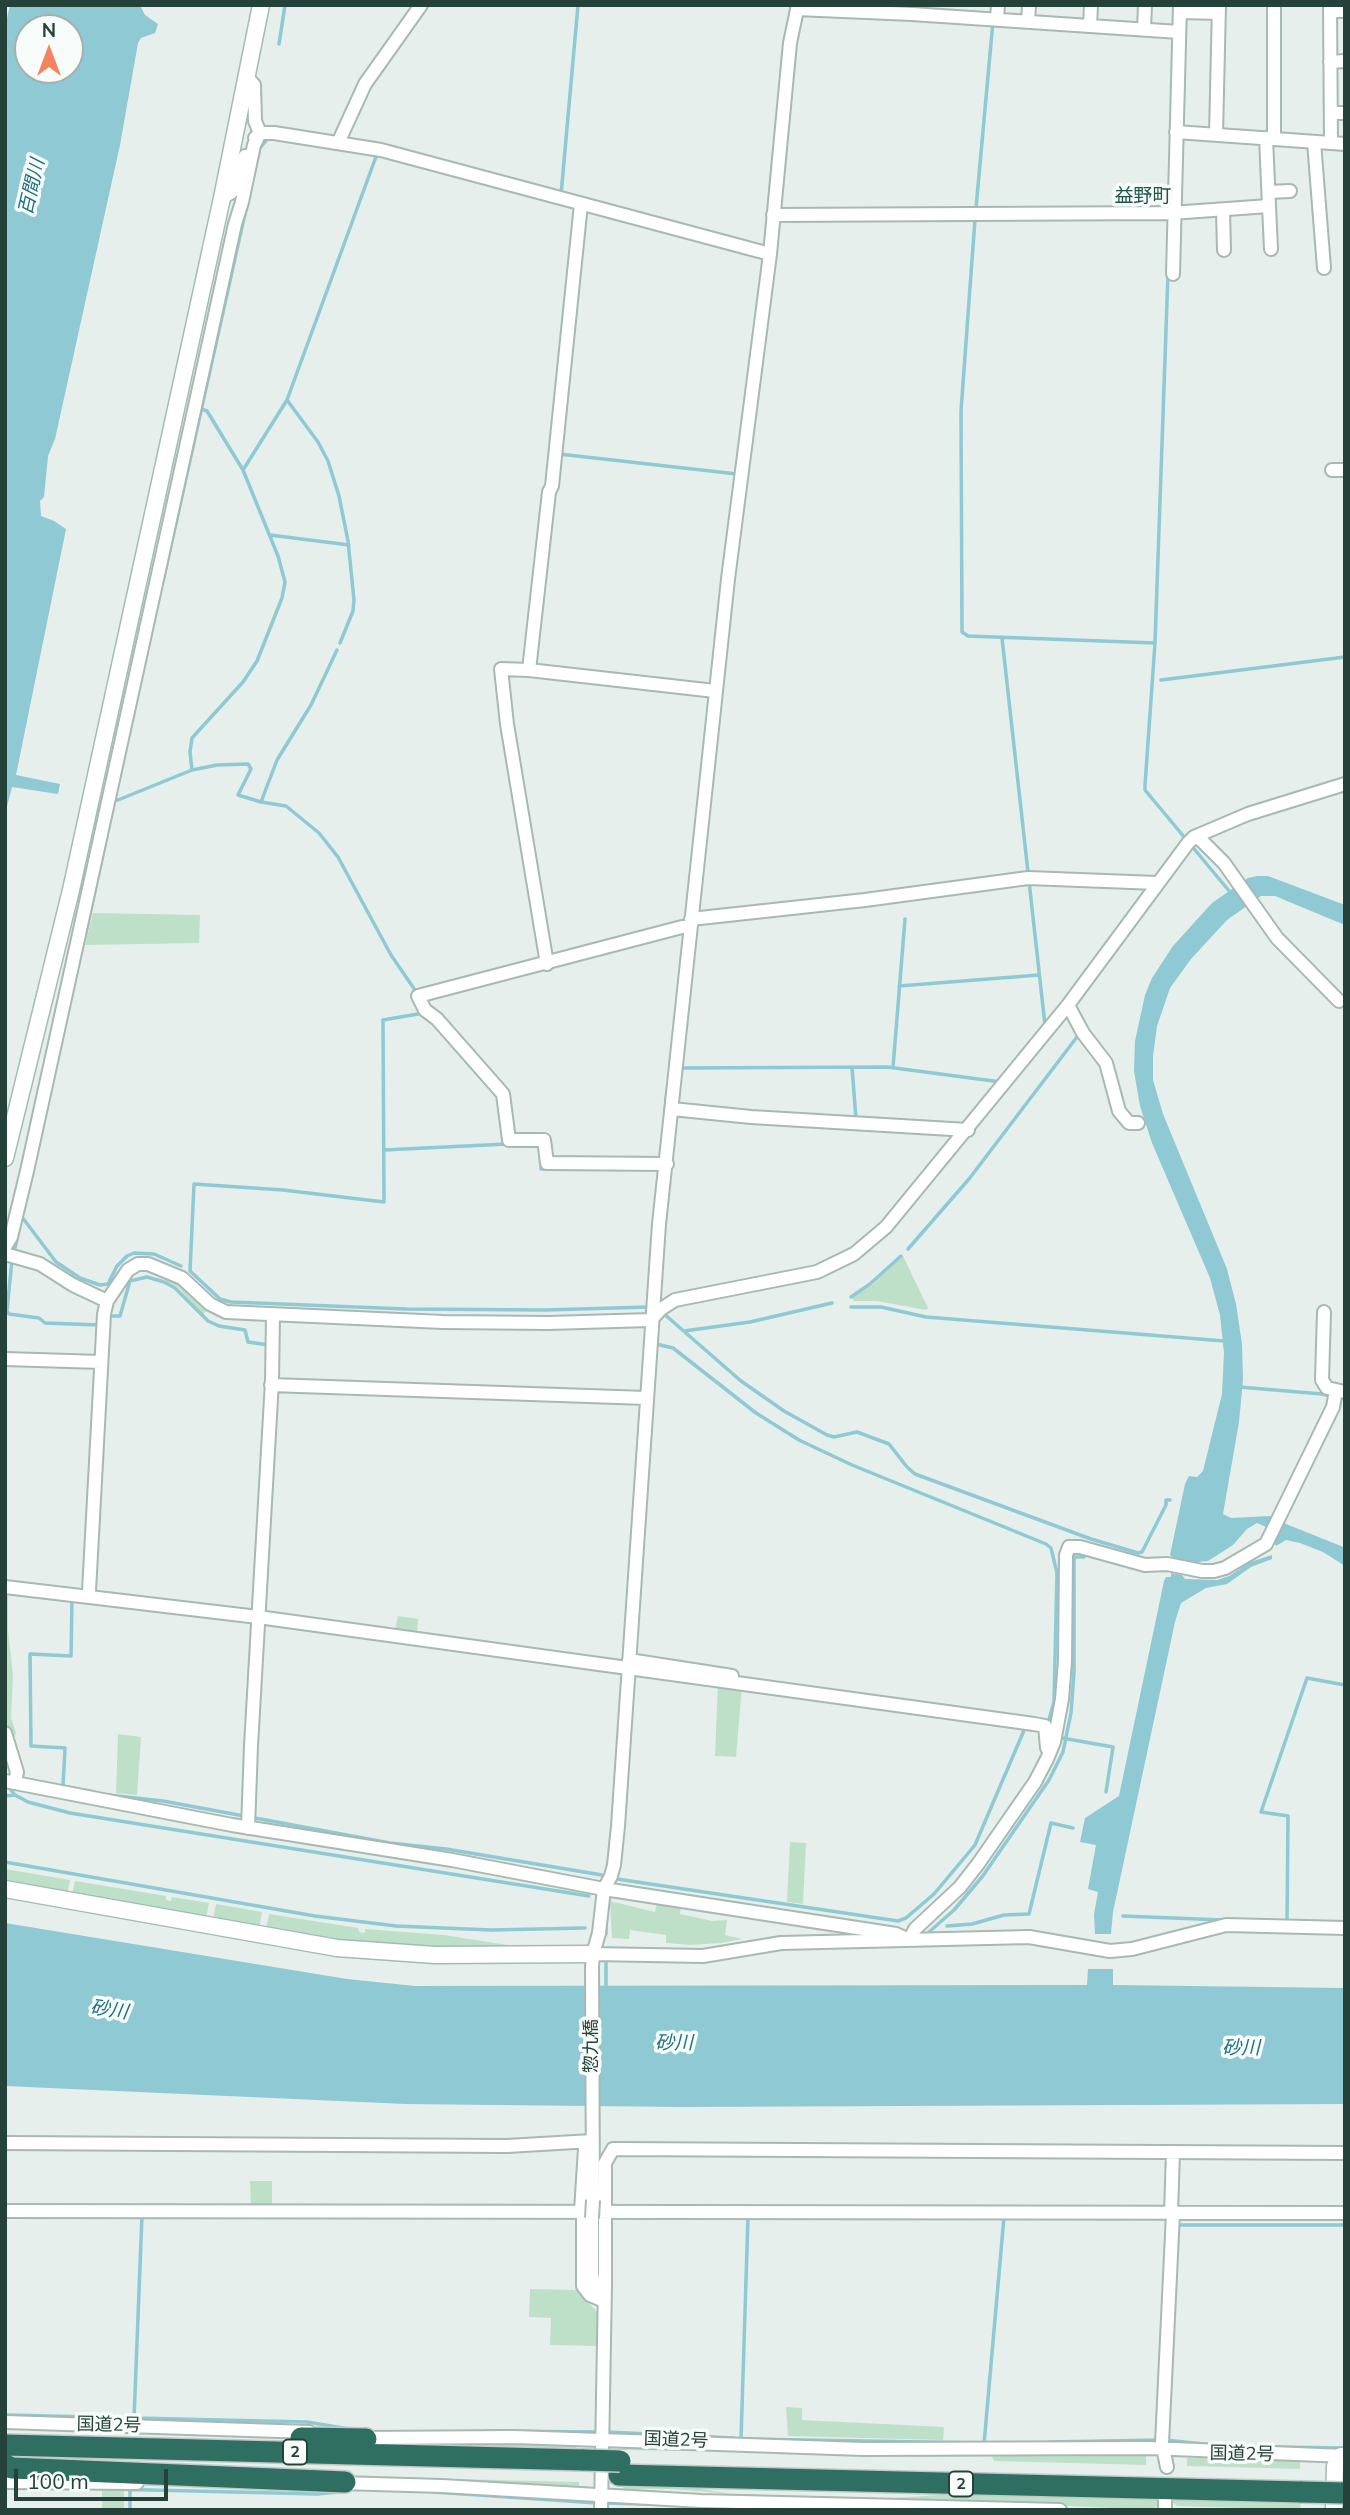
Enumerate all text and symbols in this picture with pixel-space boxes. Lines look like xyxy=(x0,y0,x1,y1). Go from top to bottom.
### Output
north arrow xyxy=(14,14,84,84)
text: N xyxy=(42,18,56,42)
water label: 百間川 xyxy=(14,157,50,217)
district label: 益野町 xyxy=(1115,185,1171,207)
water label: 砂川 xyxy=(89,1996,129,2024)
street label: 惣九橋 xyxy=(581,2019,603,2073)
water label: 砂川 xyxy=(655,2032,693,2054)
water label: 砂川 xyxy=(1222,2037,1260,2059)
street label: 国道2号 xyxy=(76,2414,142,2436)
street label: 国道2号 xyxy=(643,2428,709,2452)
road number: 2 xyxy=(283,2440,307,2464)
street label: 国道2号 xyxy=(1209,2443,1275,2465)
scale bar xyxy=(18,2456,172,2500)
text: 100 m xyxy=(27,2468,89,2494)
road number: 2 xyxy=(949,2472,973,2496)

